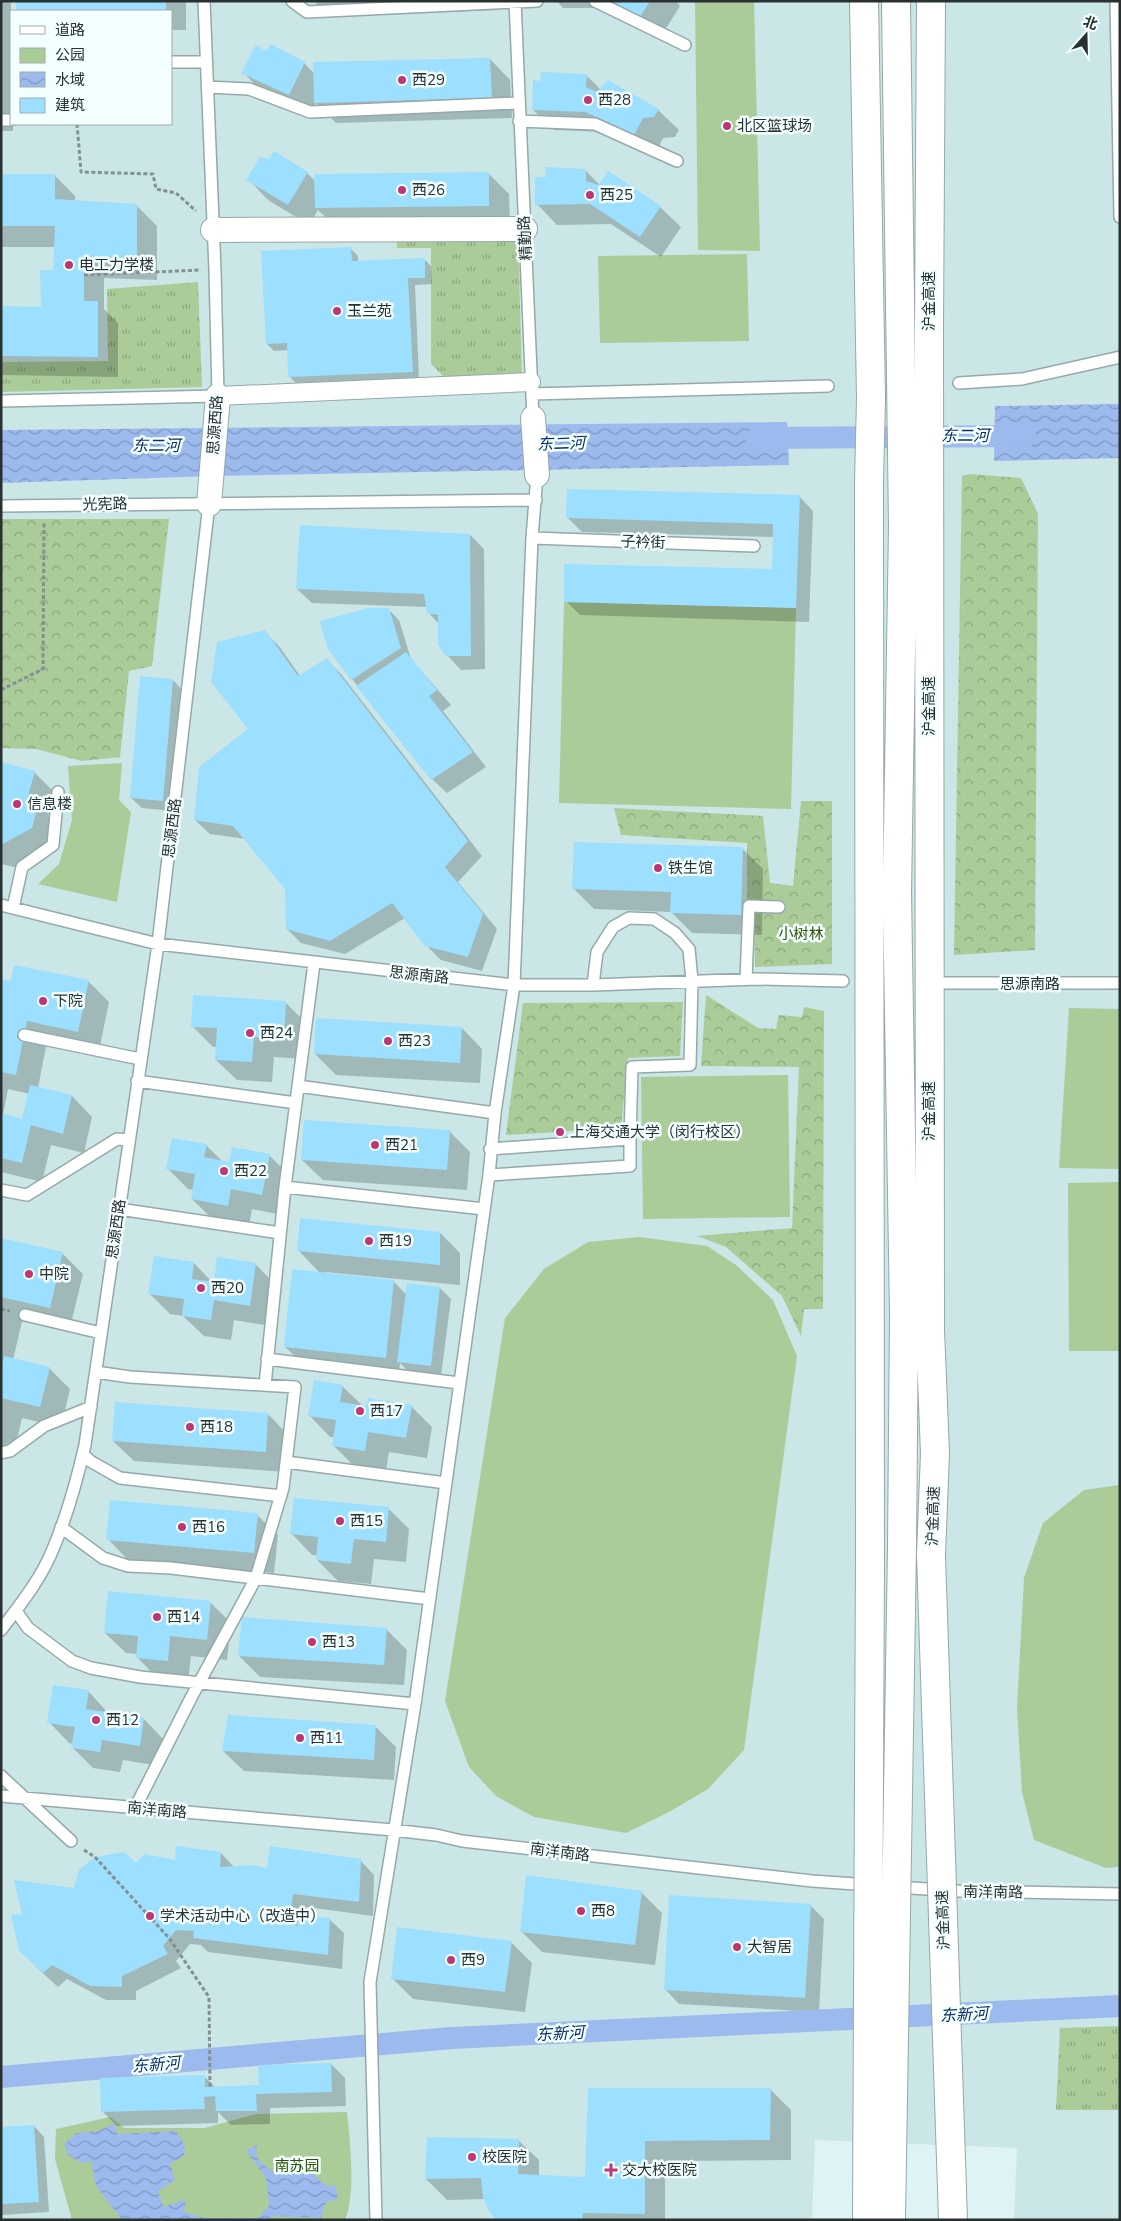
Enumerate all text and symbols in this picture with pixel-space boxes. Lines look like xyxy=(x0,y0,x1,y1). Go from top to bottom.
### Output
legend xyxy=(10,10,172,125)
north arrow xyxy=(1061,10,1111,60)
text: 北 xyxy=(1080,12,1100,35)
text: 道路 xyxy=(55,20,85,40)
text: 公园 xyxy=(55,45,85,65)
text: 水域 xyxy=(55,70,85,90)
place label: 西29 xyxy=(412,70,445,90)
marker: 西29 xyxy=(396,74,408,86)
place label: 西28 xyxy=(598,90,631,110)
marker: 西28 xyxy=(582,94,594,106)
text: 建筑 xyxy=(55,95,85,115)
place label: 北区篮球场 xyxy=(737,116,812,136)
marker: 北区篮球场 xyxy=(721,120,733,132)
place label: 西26 xyxy=(412,180,445,200)
marker: 西26 xyxy=(396,184,408,196)
place label: 西25 xyxy=(600,185,633,205)
marker: 西25 xyxy=(584,189,596,201)
street label: 精勤路 xyxy=(514,215,536,261)
place label: 电工力学楼 xyxy=(79,255,154,275)
marker: 电工力学楼 xyxy=(63,259,75,271)
street label: 沪金高速 xyxy=(919,271,939,331)
place label: 玉兰苑 xyxy=(347,301,392,321)
marker: 玉兰苑 xyxy=(331,305,343,317)
street label: 思源西路 xyxy=(203,394,227,456)
water label: 东二河 xyxy=(941,425,992,447)
water label: 东二河 xyxy=(537,432,588,456)
water label: 东二河 xyxy=(132,435,183,457)
street label: 光宪路 xyxy=(82,494,128,514)
street label: 子衿街 xyxy=(620,531,666,553)
street label: 沪金高速 xyxy=(919,676,939,736)
place label: 信息楼 xyxy=(27,794,72,814)
street label: 思源西路 xyxy=(158,797,186,859)
marker: 信息楼 xyxy=(11,798,23,810)
place label: 铁生馆 xyxy=(668,858,713,878)
marker: 铁生馆 xyxy=(652,862,664,874)
park label: 小树林 xyxy=(778,924,824,944)
street label: 思源南路 xyxy=(388,962,450,988)
street label: 思源南路 xyxy=(1000,974,1060,994)
place label: 下院 xyxy=(53,991,83,1011)
marker: 下院 xyxy=(37,995,49,1007)
place label: 西24 xyxy=(260,1023,293,1043)
marker: 西24 xyxy=(244,1027,256,1039)
place label: 西23 xyxy=(398,1031,431,1051)
marker: 西23 xyxy=(382,1035,394,1047)
street label: 沪金高速 xyxy=(919,1081,939,1141)
place label: 上海交通大学（闵行校区） xyxy=(570,1122,750,1142)
marker: 上海交通大学（闵行校区） xyxy=(554,1126,566,1138)
place label: 西21 xyxy=(385,1135,418,1155)
marker: 西21 xyxy=(369,1139,381,1151)
place label: 西22 xyxy=(234,1161,267,1181)
marker: 西22 xyxy=(218,1165,230,1177)
street label: 思源西路 xyxy=(102,1198,130,1260)
place label: 西19 xyxy=(379,1231,412,1251)
marker: 西19 xyxy=(363,1235,375,1247)
place label: 中院 xyxy=(39,1264,69,1284)
marker: 中院 xyxy=(23,1268,35,1280)
place label: 西20 xyxy=(211,1278,244,1298)
marker: 西20 xyxy=(195,1282,207,1294)
place label: 西17 xyxy=(370,1401,403,1421)
marker: 西17 xyxy=(354,1405,366,1417)
place label: 西18 xyxy=(200,1417,233,1437)
marker: 西18 xyxy=(184,1421,196,1433)
street label: 沪金高速 xyxy=(922,1486,944,1546)
place label: 西15 xyxy=(350,1511,383,1531)
marker: 西15 xyxy=(334,1515,346,1527)
place label: 西16 xyxy=(192,1517,225,1537)
marker: 西16 xyxy=(176,1521,188,1533)
place label: 西14 xyxy=(167,1607,200,1627)
marker: 西14 xyxy=(151,1611,163,1623)
place label: 西13 xyxy=(322,1632,355,1652)
marker: 西13 xyxy=(306,1636,318,1648)
place label: 西12 xyxy=(106,1710,139,1730)
marker: 西12 xyxy=(90,1714,102,1726)
place label: 西11 xyxy=(310,1728,343,1748)
marker: 西11 xyxy=(294,1732,306,1744)
street label: 南洋南路 xyxy=(126,1797,188,1823)
street label: 南洋南路 xyxy=(529,1838,591,1866)
street label: 南洋南路 xyxy=(963,1881,1023,1903)
street label: 沪金高速 xyxy=(932,1890,954,1950)
place label: 西8 xyxy=(591,1901,615,1921)
marker: 西8 xyxy=(575,1905,587,1917)
place label: 学术活动中心（改造中） xyxy=(160,1906,325,1926)
marker: 学术活动中心（改造中） xyxy=(144,1910,156,1922)
place label: 大智居 xyxy=(747,1937,792,1957)
marker: 大智居 xyxy=(731,1941,743,1953)
place label: 西9 xyxy=(461,1950,485,1970)
marker: 西9 xyxy=(445,1954,457,1966)
water label: 东新河 xyxy=(940,2003,992,2027)
water label: 东新河 xyxy=(536,2022,588,2046)
water label: 东新河 xyxy=(131,2052,184,2078)
place label: 校医院 xyxy=(482,2147,527,2167)
marker: 校医院 xyxy=(466,2151,478,2163)
park label: 南苏园 xyxy=(274,2156,320,2176)
place label: 交大校医院 xyxy=(622,2160,697,2180)
marker: 交大校医院 xyxy=(604,2163,618,2177)

